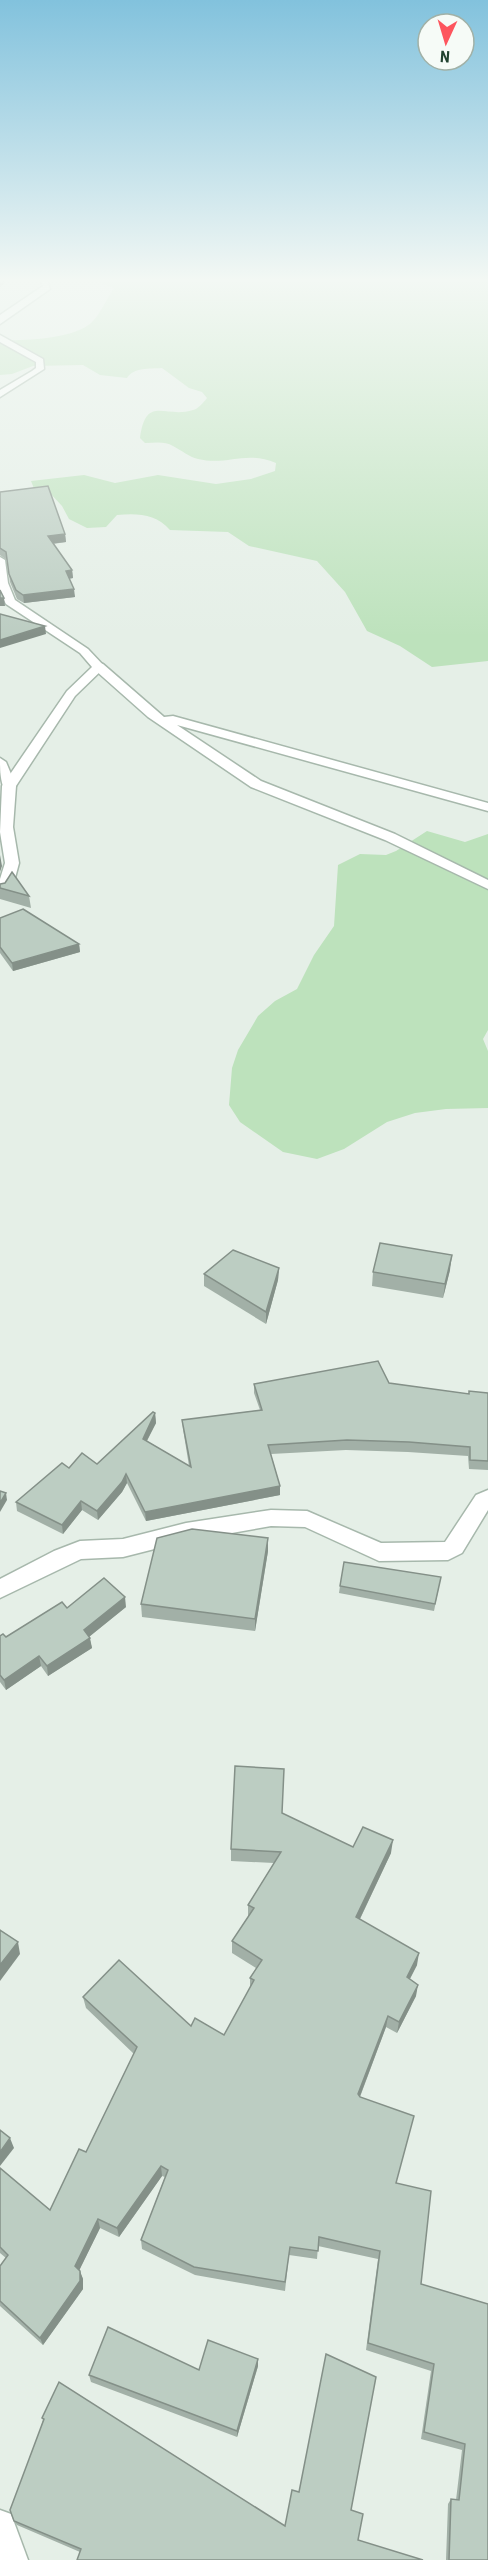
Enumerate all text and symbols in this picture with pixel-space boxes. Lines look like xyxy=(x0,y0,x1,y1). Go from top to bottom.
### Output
north arrow xyxy=(416,12,476,72)
text: N xyxy=(439,47,451,66)

